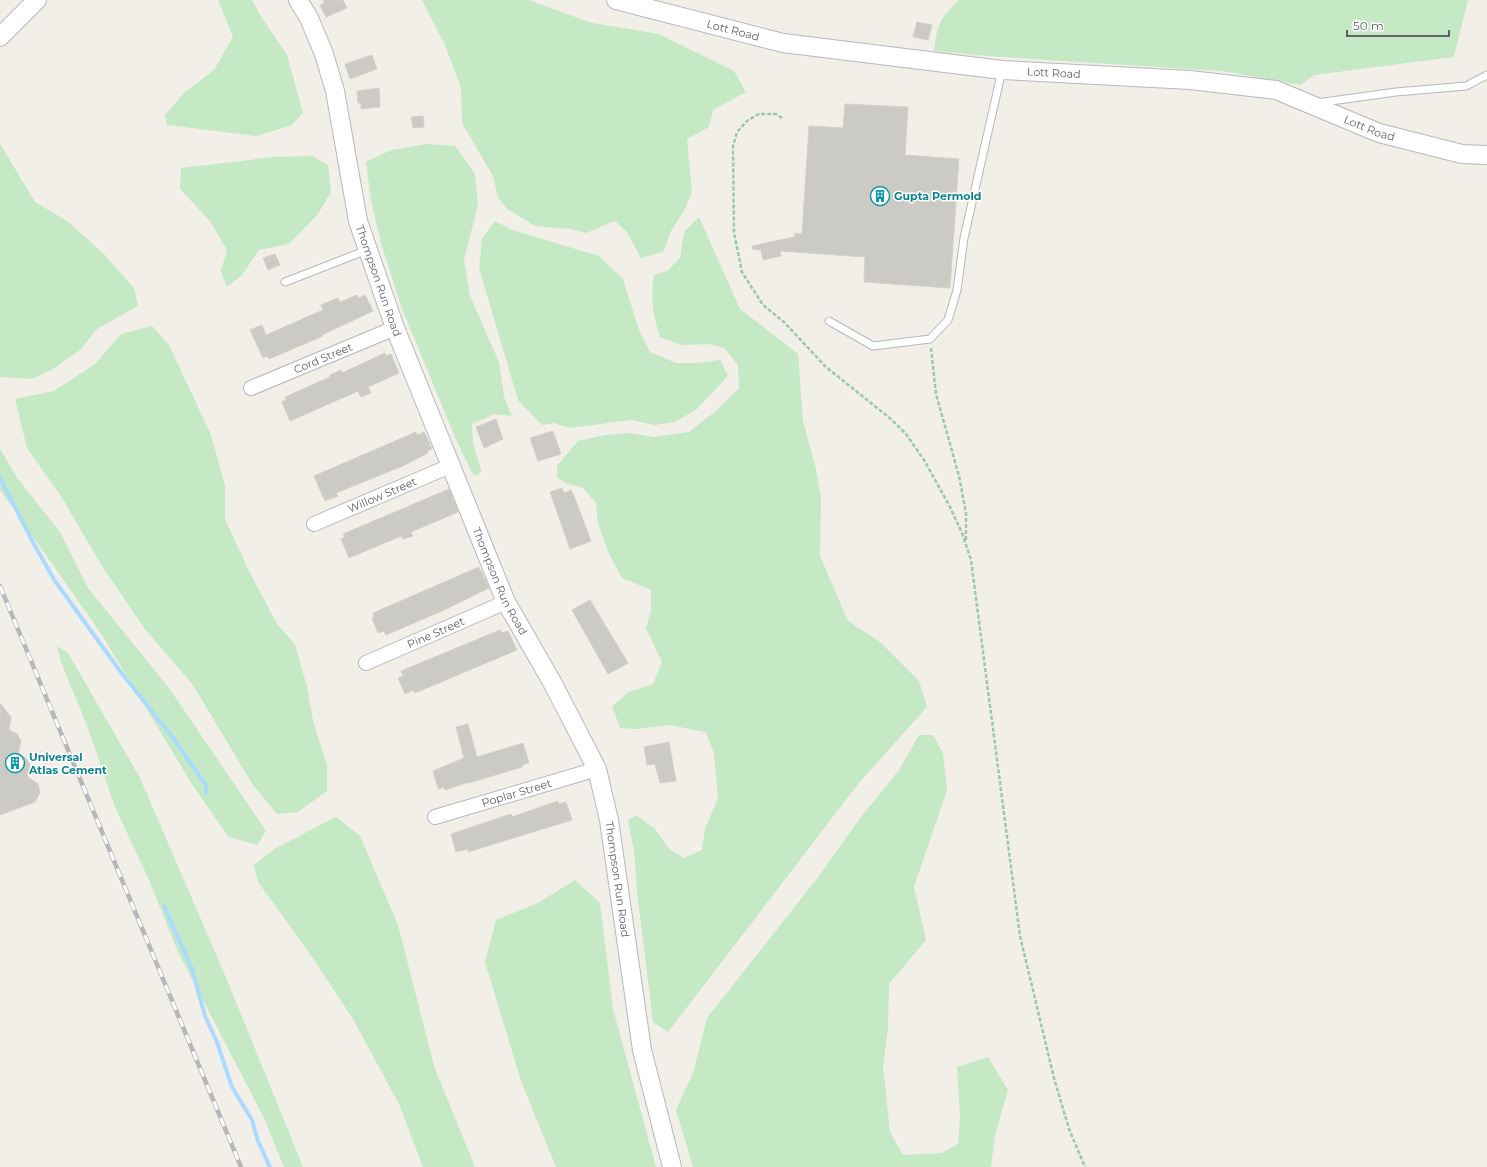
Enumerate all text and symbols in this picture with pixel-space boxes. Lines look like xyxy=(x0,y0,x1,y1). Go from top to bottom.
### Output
scale bar xyxy=(1347,12,1449,38)
street label: Lott Road xyxy=(705,17,761,44)
text: 50 m xyxy=(1353,18,1384,33)
street label: Lott Road xyxy=(1027,64,1081,81)
street label: Lott Road xyxy=(1342,112,1397,144)
building icon: Gupta Permold xyxy=(869,185,891,207)
place label: Gupta Permold xyxy=(894,189,981,203)
street label: Thompson Run Road xyxy=(353,223,405,339)
street label: Cord Street xyxy=(292,339,355,376)
street label: Willow Street xyxy=(346,474,419,516)
street label: Thompson Run Road xyxy=(469,525,530,637)
street label: Pine Street xyxy=(405,614,467,651)
place label: Universal Atlas Cement xyxy=(28,750,107,777)
building icon: Universal Atlas Cement xyxy=(4,752,26,774)
street label: Poplar Street xyxy=(480,776,554,810)
street label: Thompson Run Road xyxy=(602,820,633,938)

